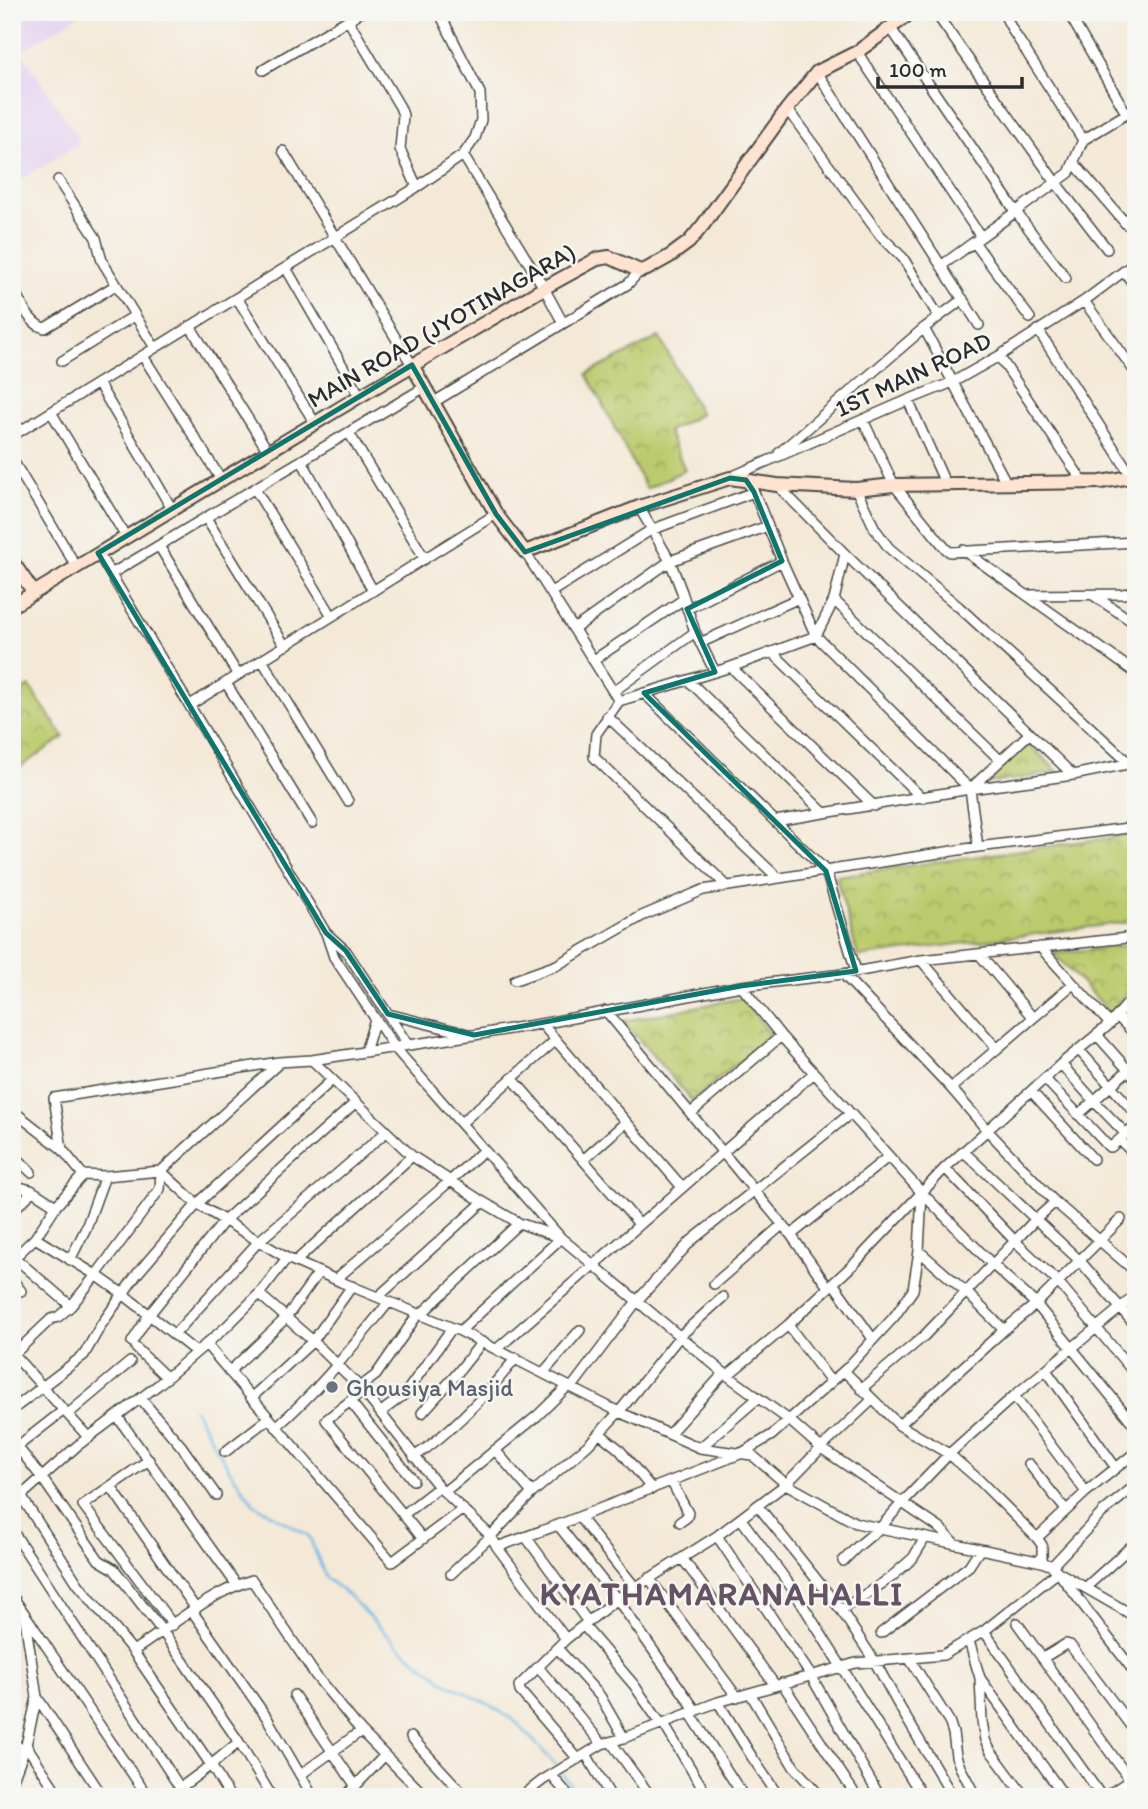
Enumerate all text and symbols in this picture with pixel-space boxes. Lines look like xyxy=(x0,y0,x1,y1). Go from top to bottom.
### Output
scale bar xyxy=(878,46,1022,90)
text: 100 m xyxy=(889,57,947,82)
street label: MAIN ROAD (JYOTINAGARA) xyxy=(302,236,580,414)
street label: 1ST MAIN ROAD xyxy=(830,325,996,423)
place label: Ghousiya Masjid xyxy=(346,1373,513,1402)
marker: Ghousiya Masjid xyxy=(324,1379,340,1395)
district label: KYATHAMARANAHALLI xyxy=(540,1575,904,1613)

